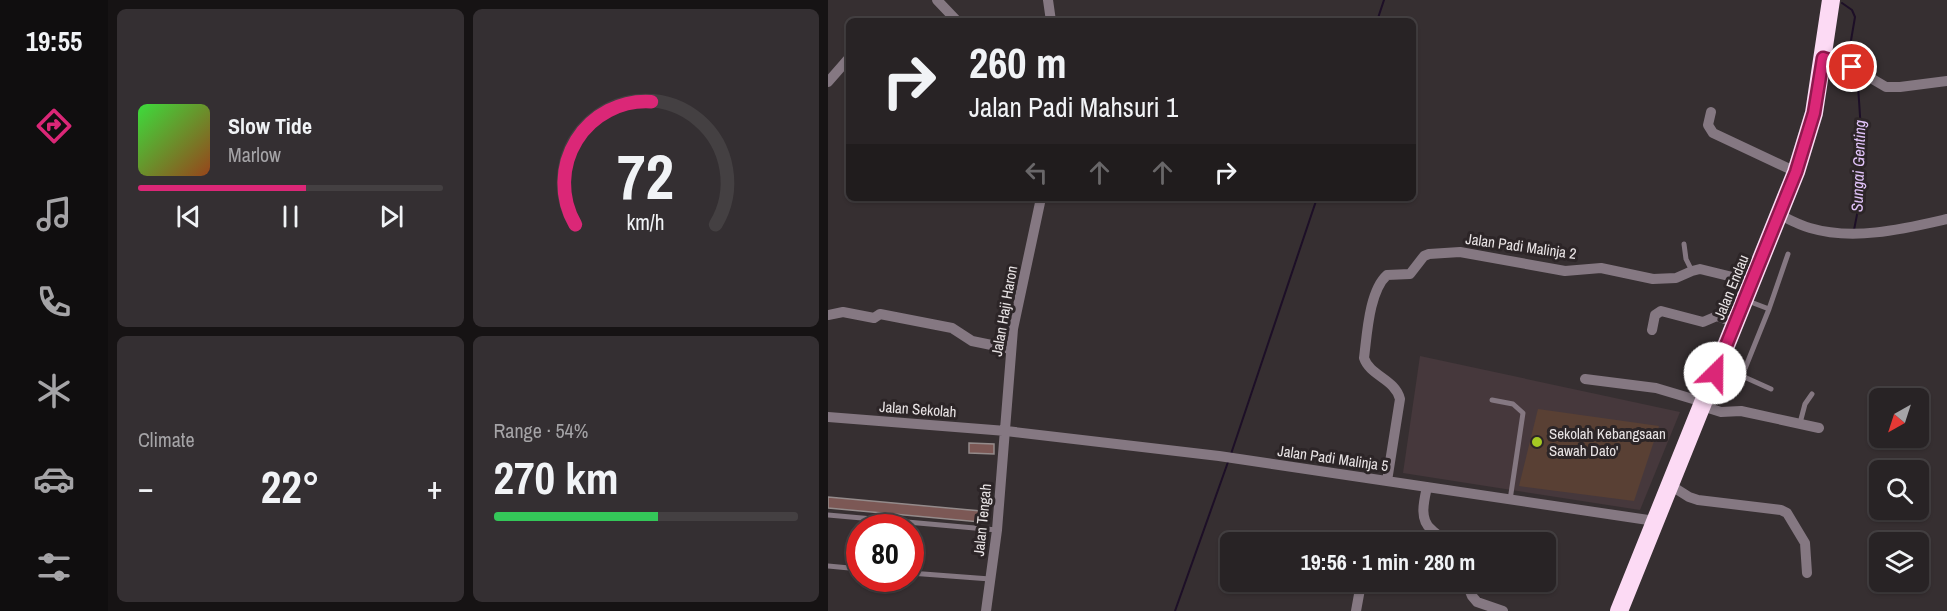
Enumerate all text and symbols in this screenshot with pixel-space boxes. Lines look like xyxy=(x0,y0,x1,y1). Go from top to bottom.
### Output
text: 19:55 xyxy=(26,23,82,59)
text: 260 m xyxy=(969,35,1067,91)
pin xyxy=(1826,41,1877,92)
icon: right xyxy=(870,42,948,120)
icon: arrive xyxy=(1835,50,1868,83)
text: Jalan Padi Mahsuri 1 xyxy=(969,89,1178,125)
icon: directions xyxy=(33,105,75,147)
text: Slow Tide xyxy=(228,111,312,141)
water label: Sungai Genting xyxy=(1845,120,1871,212)
text: 72 xyxy=(617,134,674,218)
text: Marlow xyxy=(228,141,281,168)
icon: left xyxy=(1020,156,1053,189)
icon: ahead xyxy=(1083,156,1116,189)
icon: ahead xyxy=(1146,156,1179,189)
icon: right xyxy=(1209,156,1242,189)
icon: music xyxy=(33,193,75,235)
icon: previous xyxy=(172,200,205,233)
icon: pause xyxy=(274,200,307,233)
icon: next xyxy=(375,200,408,233)
text: km/h xyxy=(627,209,665,238)
street label: Jalan Padi Malinja 2 xyxy=(1464,228,1578,264)
street label: Jalan Endau xyxy=(1708,251,1754,323)
street label: Jalan Haji Haron xyxy=(986,264,1022,358)
icon: phone xyxy=(33,281,75,323)
position arrow xyxy=(1683,341,1747,405)
icon: climate xyxy=(33,370,75,412)
north arrow xyxy=(1869,388,1929,448)
map controls xyxy=(1869,388,1929,592)
street label: Jalan Sekolah xyxy=(879,396,957,422)
text: Range · 54% xyxy=(494,417,588,444)
place label: Sekolah Kebangsaan Sawah Dato' xyxy=(1549,423,1666,461)
text: Climate xyxy=(138,426,195,453)
marker: Sekolah Kebangsaan Sawah Dato' xyxy=(1530,435,1544,449)
street label: Jalan Padi Malinja 5 xyxy=(1276,440,1390,476)
text: 270 km xyxy=(494,447,619,508)
text: 22° xyxy=(261,456,320,517)
icon: car xyxy=(33,458,75,500)
button: search xyxy=(1869,460,1929,520)
text: − xyxy=(138,465,154,509)
text: + xyxy=(427,465,442,509)
street label: Jalan Tengah xyxy=(968,483,996,557)
speed limit sign: 80 xyxy=(846,514,924,592)
button: layers xyxy=(1869,532,1929,592)
icon: filters xyxy=(33,546,75,588)
text: 19:56 · 1 min · 280 m xyxy=(1301,547,1475,577)

